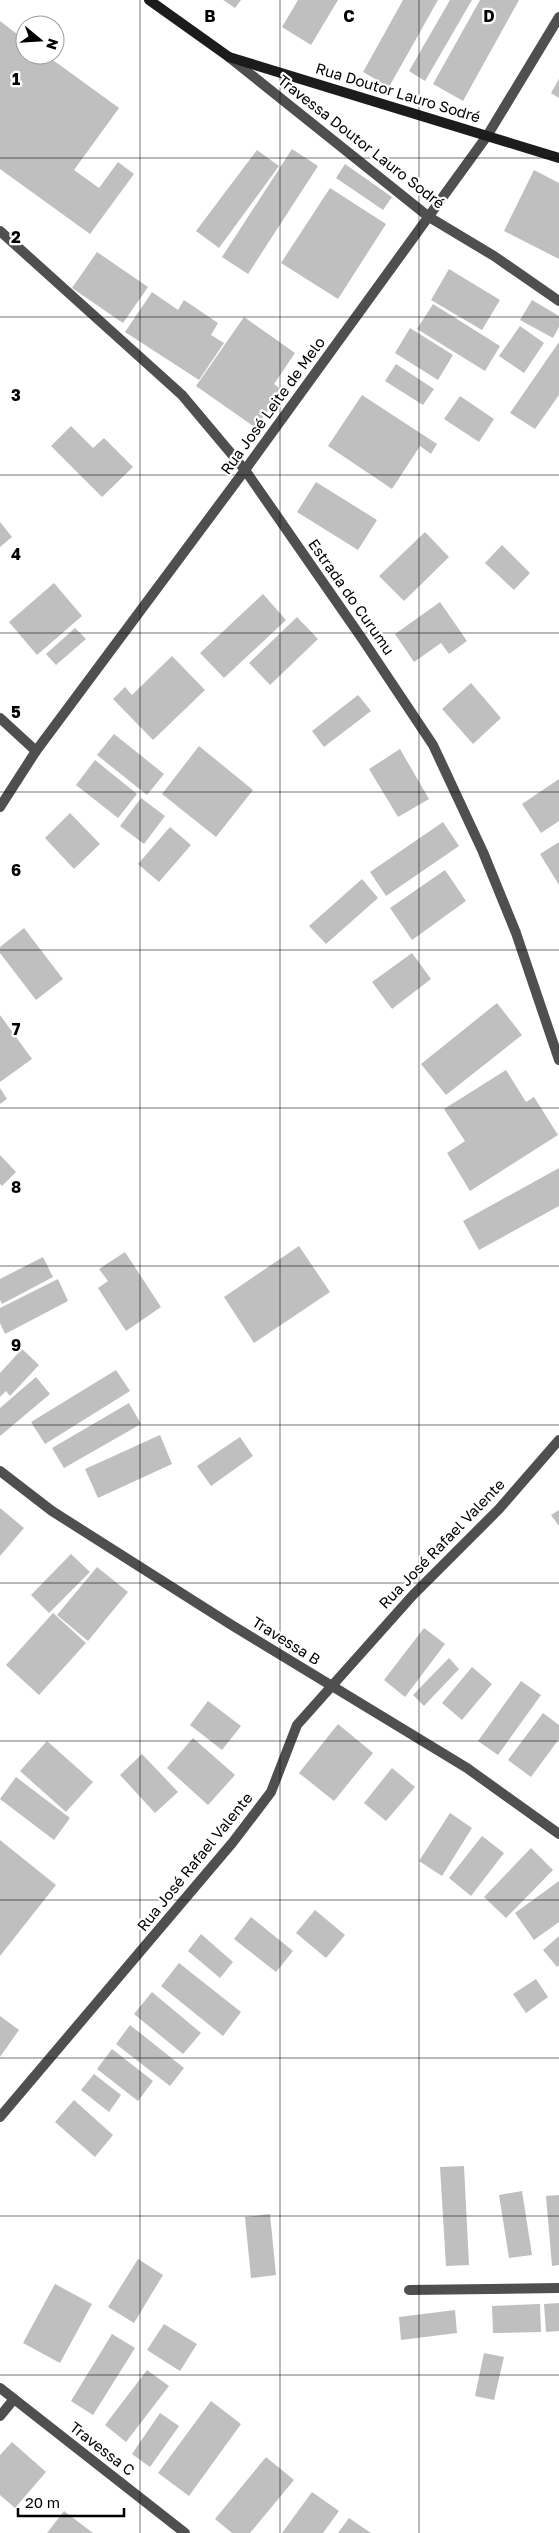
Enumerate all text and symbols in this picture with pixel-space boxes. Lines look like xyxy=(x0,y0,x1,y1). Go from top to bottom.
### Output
text: B xyxy=(204,6,216,26)
text: C xyxy=(343,6,355,26)
text: D xyxy=(483,6,495,26)
north arrow xyxy=(15,15,65,65)
text: N xyxy=(43,36,63,52)
street label: Rua Doutor Lauro Sodré xyxy=(314,58,483,126)
text: 1 xyxy=(12,69,20,89)
street label: Travessa Doutor Lauro Sodré xyxy=(275,70,449,212)
text: 2 xyxy=(11,227,21,247)
street label: Rua José Leite de Melo xyxy=(216,333,328,478)
text: 3 xyxy=(11,385,21,405)
street label: Estrada do Curumu xyxy=(305,535,399,658)
text: 4 xyxy=(11,544,21,564)
text: 5 xyxy=(11,702,21,722)
text: 6 xyxy=(11,860,21,880)
text: 7 xyxy=(12,1019,21,1039)
text: 8 xyxy=(11,1177,21,1197)
text: 9 xyxy=(11,1335,21,1355)
street label: Rua José Rafael Valente xyxy=(375,1475,508,1612)
street label: Travessa B xyxy=(249,1612,324,1668)
street label: Rua José Rafael Valente xyxy=(133,1788,256,1934)
street label: Travessa C xyxy=(67,2417,138,2479)
scale bar xyxy=(18,2486,124,2518)
text: 20 m xyxy=(25,2493,60,2511)

